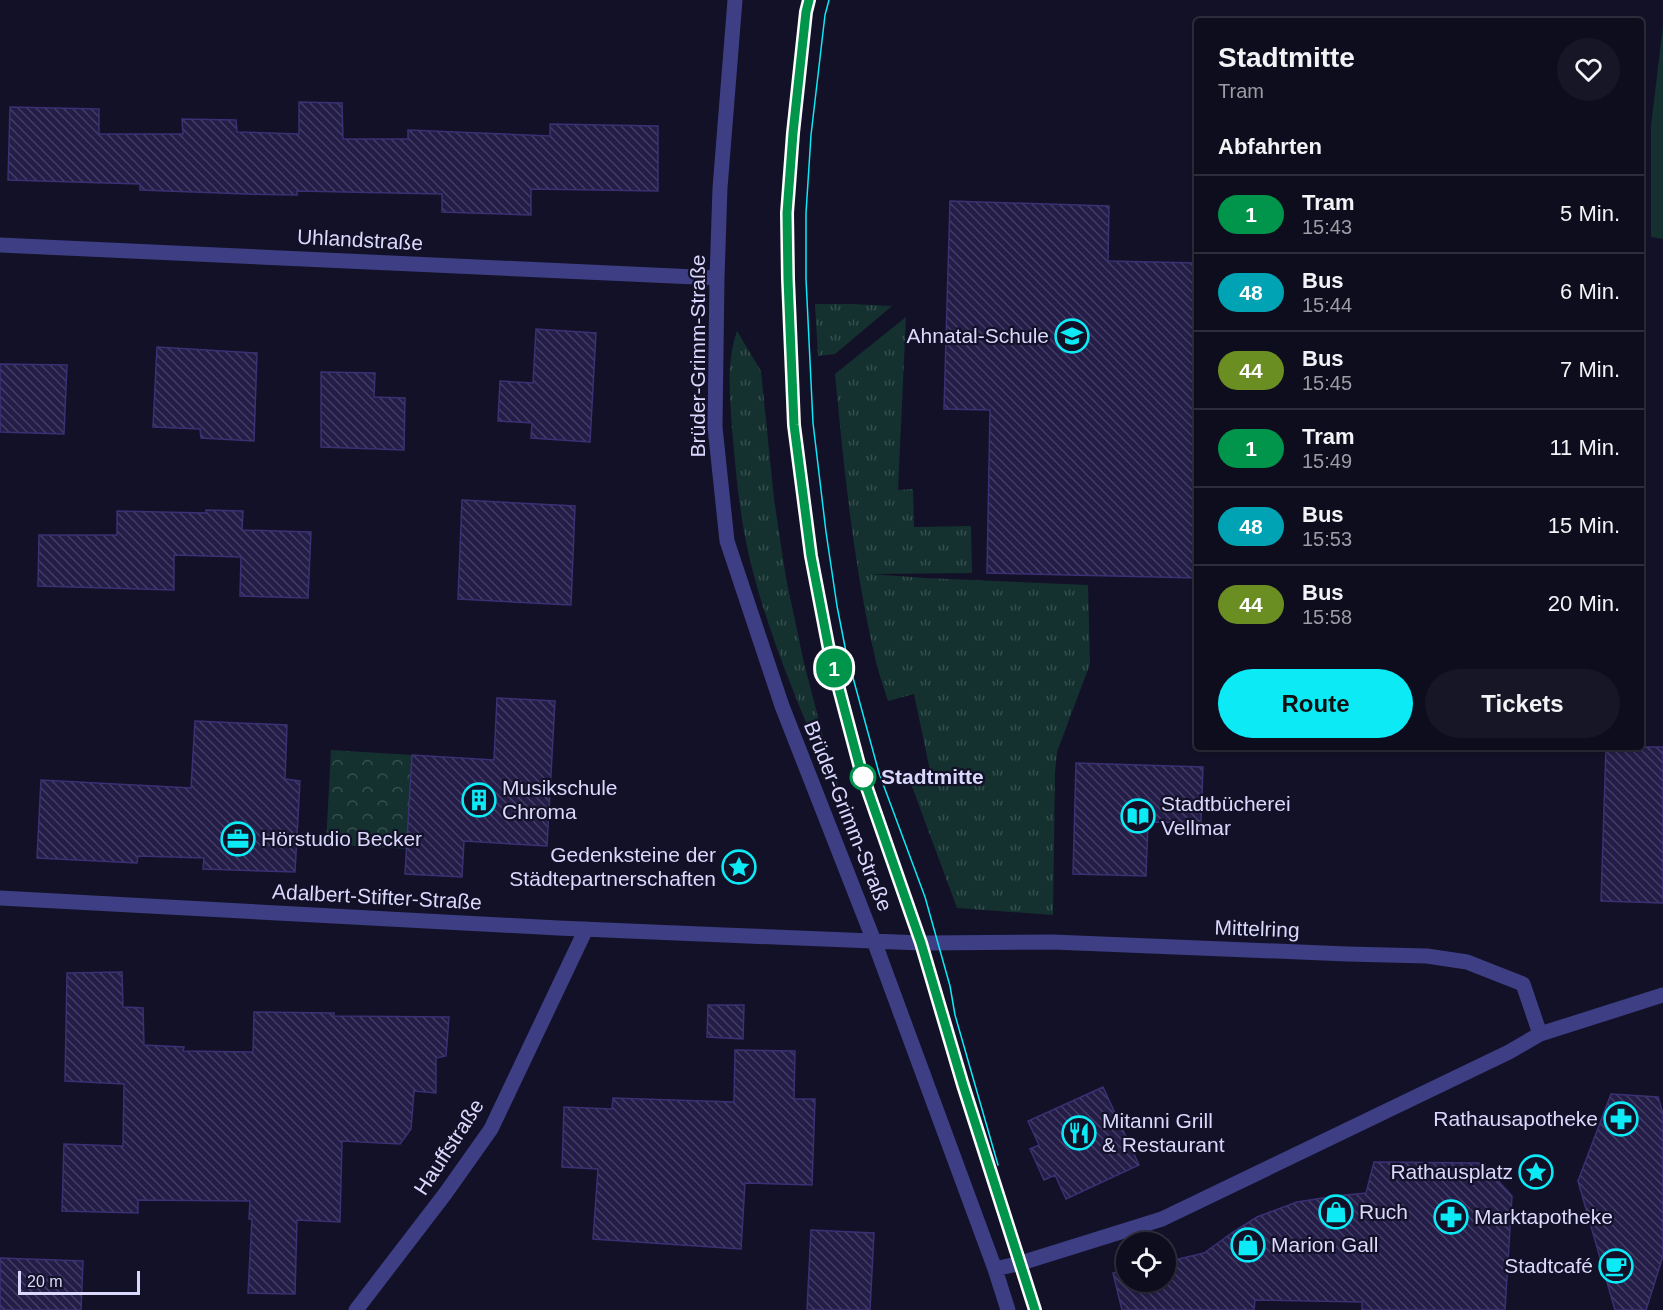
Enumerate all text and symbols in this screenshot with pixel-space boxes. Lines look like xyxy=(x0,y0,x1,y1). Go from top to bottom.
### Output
button: heart xyxy=(1557,38,1620,101)
text: Stadtmitte xyxy=(1218,42,1355,73)
text: Tram xyxy=(1218,80,1264,102)
text: Abfahrten xyxy=(1218,134,1322,159)
text: Tram xyxy=(1302,190,1355,215)
text: 5 Min. xyxy=(1560,201,1620,226)
text: 1 xyxy=(1245,203,1257,226)
text: 15:43 xyxy=(1302,216,1352,238)
street label: Uhlandstraße xyxy=(296,225,424,254)
street label: Brüder-Grimm-Straße xyxy=(686,254,709,458)
text: Bus xyxy=(1302,268,1344,293)
text: 6 Min. xyxy=(1560,279,1620,304)
text: 48 xyxy=(1239,281,1263,304)
text: 15:44 xyxy=(1302,294,1352,316)
school or university icon: Ahnatal-Schule xyxy=(1054,318,1090,354)
place label: Ahnatal-Schule xyxy=(907,324,1049,347)
text: Bus xyxy=(1302,346,1344,371)
text: 7 Min. xyxy=(1560,357,1620,382)
text: 44 xyxy=(1239,359,1263,382)
text: 15:45 xyxy=(1302,372,1352,394)
text: Tram xyxy=(1302,424,1355,449)
text: 11 Min. xyxy=(1549,435,1620,460)
text: 1 xyxy=(1245,437,1257,460)
text: 15:49 xyxy=(1302,450,1352,472)
text: Bus xyxy=(1302,502,1344,527)
text: 15 Min. xyxy=(1548,513,1620,538)
text: 48 xyxy=(1239,515,1263,538)
text: 15:53 xyxy=(1302,528,1352,550)
text: Bus xyxy=(1302,580,1344,605)
text: 20 Min. xyxy=(1548,591,1620,616)
text: 44 xyxy=(1239,593,1263,616)
text: 15:58 xyxy=(1302,606,1352,628)
line badge: 1 xyxy=(814,648,854,688)
text: 1 xyxy=(828,657,840,680)
button: Route xyxy=(1218,669,1413,738)
button: Tickets xyxy=(1425,669,1620,738)
street label: Brüder-Grimm-Straße xyxy=(800,717,897,914)
marker: Stadtmitte xyxy=(850,764,876,790)
place label: Stadtmitte xyxy=(881,765,984,788)
place label: Musikschule Chroma xyxy=(502,776,618,823)
building icon: Musikschule Chroma xyxy=(461,782,497,818)
place label: Stadtbücherei Vellmar xyxy=(1161,792,1291,839)
library icon: Stadtbücherei Vellmar xyxy=(1120,798,1156,834)
office icon: Hörstudio Becker xyxy=(220,821,256,857)
place label: Hörstudio Becker xyxy=(261,827,422,850)
place label: Gedenksteine der Städtepartnerschaften xyxy=(509,843,716,890)
place icon: Gedenksteine der Städtepartnerschaften xyxy=(721,849,757,885)
street label: Adalbert-Stifter-Straße xyxy=(272,880,483,913)
street label: Mittelring xyxy=(1214,916,1300,941)
street label: Hauffstraße xyxy=(409,1095,488,1199)
pharmacy icon: Rathausapotheke xyxy=(1603,1101,1639,1137)
place label: Rathausapotheke xyxy=(1433,1107,1598,1130)
place label: Mitanni Grill & Restaurant xyxy=(1102,1109,1225,1156)
restaurant icon: Mitanni Grill & Restaurant xyxy=(1061,1115,1097,1151)
place icon: Rathausplatz xyxy=(1518,1154,1554,1190)
place label: Rathausplatz xyxy=(1390,1160,1513,1183)
shop icon: Ruch xyxy=(1318,1194,1354,1230)
pharmacy icon: Marktapotheke xyxy=(1433,1199,1469,1235)
place label: Ruch xyxy=(1359,1200,1408,1223)
place label: Marktapotheke xyxy=(1474,1205,1613,1228)
shop icon: Marion Gall xyxy=(1230,1227,1266,1263)
map controls xyxy=(1116,1232,1176,1292)
button: locate xyxy=(1116,1232,1176,1292)
place label: Marion Gall xyxy=(1271,1233,1378,1256)
cafe icon: Stadtcafé xyxy=(1598,1248,1634,1284)
place label: Stadtcafé xyxy=(1504,1254,1593,1277)
scale bar xyxy=(18,1268,140,1296)
text: 20 m xyxy=(27,1273,63,1290)

